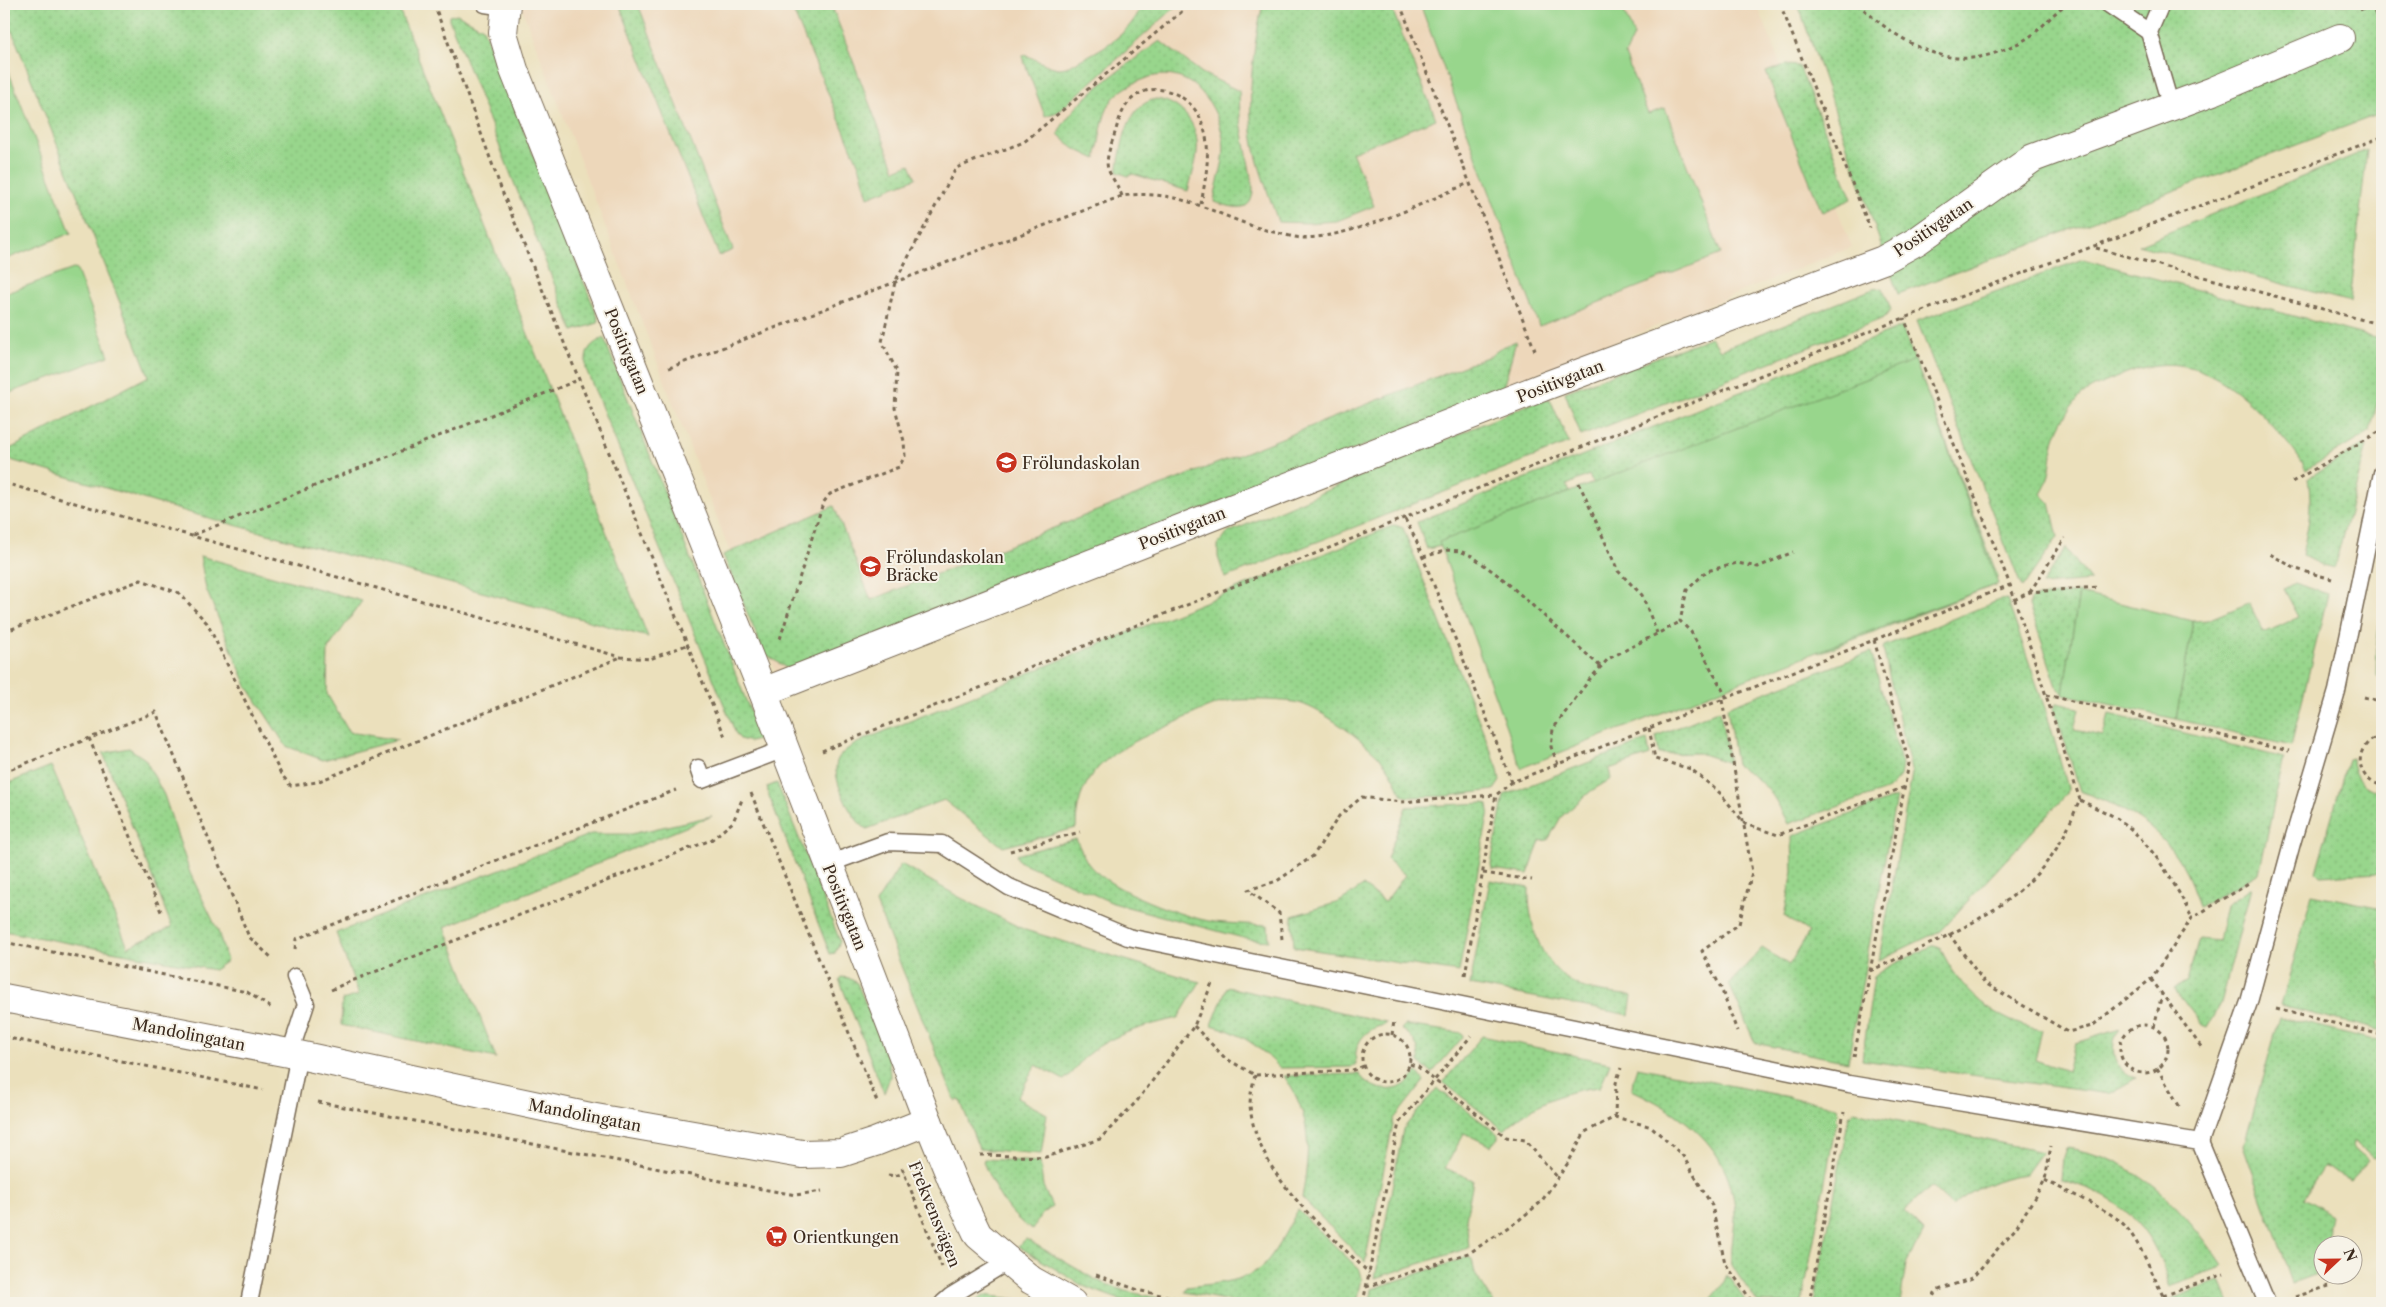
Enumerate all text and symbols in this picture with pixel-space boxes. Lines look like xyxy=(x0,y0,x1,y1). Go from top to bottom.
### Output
street label: Positivgatan xyxy=(1890,193,1976,261)
street label: Positivgatan xyxy=(601,305,653,397)
street label: Positivgatan xyxy=(1514,355,1606,407)
school or university icon: Frölundaskolan xyxy=(994,451,1018,475)
place label: Frölundaskolan xyxy=(1022,453,1140,473)
street label: Positivgatan xyxy=(1136,502,1228,554)
place label: Frölundaskolan Bräcke xyxy=(886,547,1004,585)
school or university icon: Frölundaskolan Bräcke xyxy=(858,554,882,578)
street label: Positivgatan xyxy=(819,861,871,953)
street label: Mandolingatan xyxy=(131,1013,247,1055)
street label: Mandolingatan xyxy=(527,1094,643,1136)
street label: Frekvensvägen xyxy=(905,1158,965,1270)
supermarket icon: Orientkungen xyxy=(765,1225,789,1249)
place label: Orientkungen xyxy=(793,1227,899,1247)
north arrow xyxy=(2314,1234,2364,1284)
text: N xyxy=(2339,1246,2361,1264)

